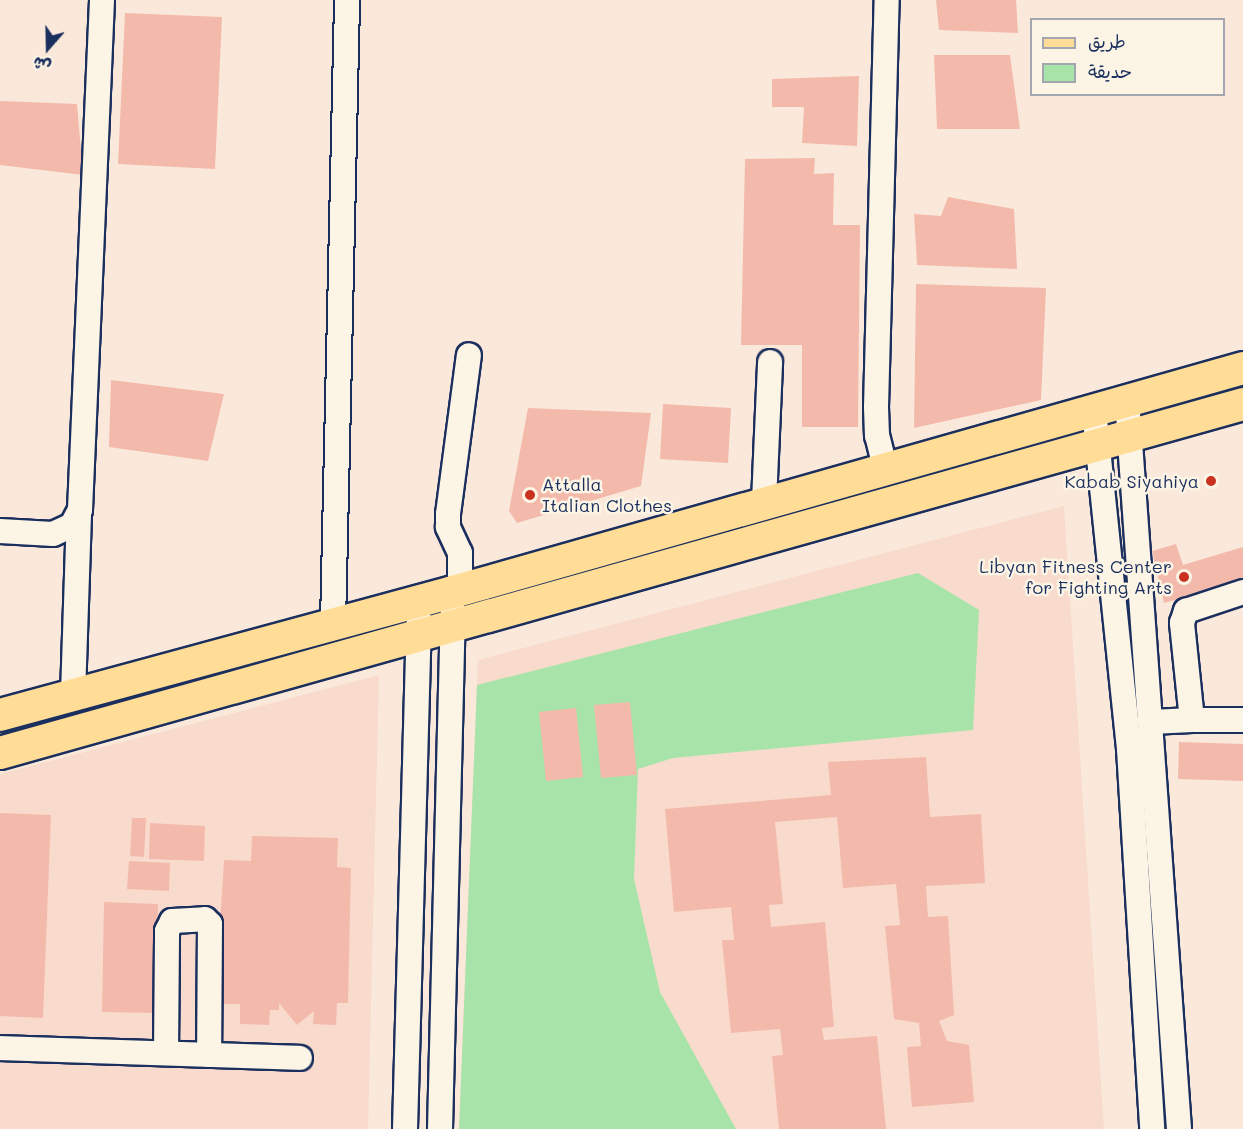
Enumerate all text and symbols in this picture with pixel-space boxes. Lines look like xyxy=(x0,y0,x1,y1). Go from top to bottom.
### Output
north arrow xyxy=(18,18,78,78)
legend xyxy=(1030,18,1225,96)
text: طريق xyxy=(1088,29,1126,53)
text: ش xyxy=(30,53,54,78)
text: حديقة xyxy=(1088,59,1132,83)
place label: Kabab Siyahiya xyxy=(1064,470,1199,492)
place label: Attalla Italian Clothes xyxy=(542,474,672,516)
marker: Kabab Siyahiya xyxy=(1204,474,1218,488)
marker: Attalla Italian Clothes xyxy=(523,488,537,502)
place label: Libyan Fitness Center for Fighting Arts xyxy=(979,556,1172,598)
marker: Libyan Fitness Center for Fighting Arts xyxy=(1177,570,1191,584)

